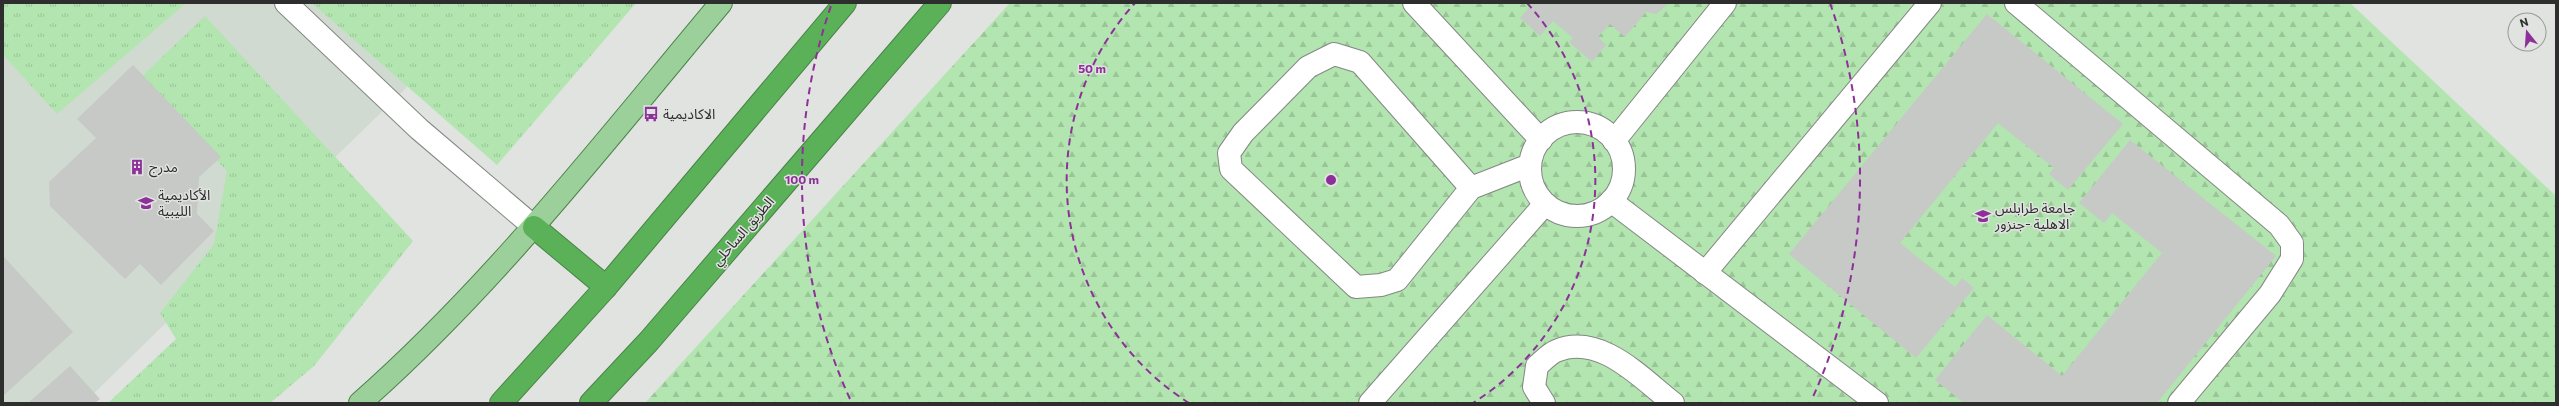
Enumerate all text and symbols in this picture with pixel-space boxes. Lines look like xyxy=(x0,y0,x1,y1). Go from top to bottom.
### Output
north arrow xyxy=(2507,12,2547,52)
text: N xyxy=(2518,15,2530,29)
text: 50 m xyxy=(1078,61,1106,75)
bus stop icon: الاكاديمية xyxy=(642,105,660,123)
place label: الاكاديمية xyxy=(663,105,715,122)
building icon: مدرج xyxy=(128,158,146,176)
place label: مدرج xyxy=(149,158,178,178)
text: 100 m xyxy=(785,172,819,186)
centre of rings xyxy=(1324,173,1338,187)
place label: الأكاديمية الليبية xyxy=(158,186,210,219)
street label: الطريق الساحلي xyxy=(708,193,780,271)
school or university icon: الأكاديمية الليبية xyxy=(137,194,155,212)
place label: جامعة طرابلس الاهلية -جنزور xyxy=(1994,199,2075,233)
school or university icon: جامعة طرابلس الاهلية -جنزور xyxy=(1974,207,1992,225)

